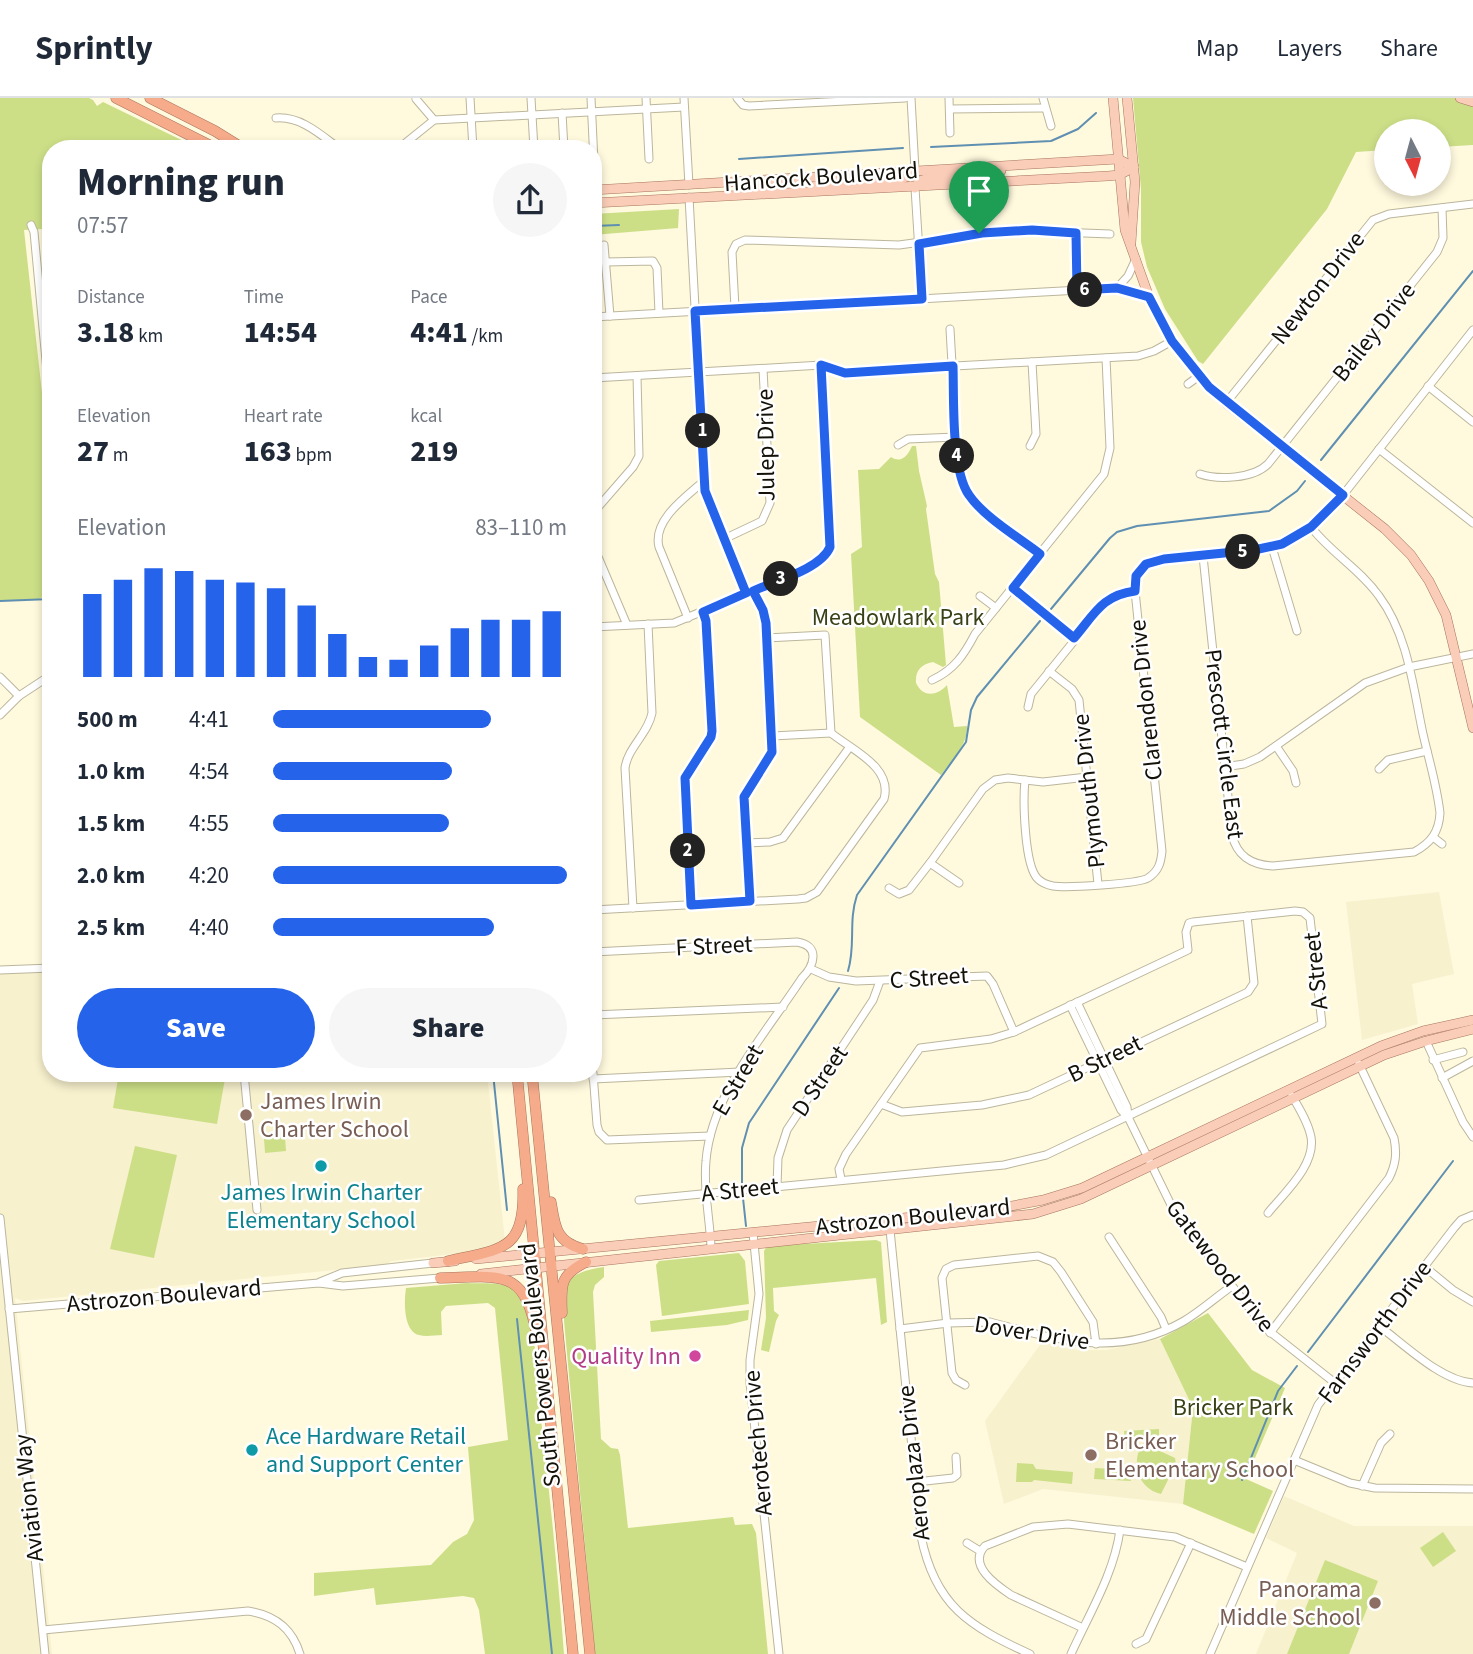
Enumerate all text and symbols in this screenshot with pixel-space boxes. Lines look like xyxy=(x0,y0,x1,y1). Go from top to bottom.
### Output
text: Sprintly xyxy=(35,25,153,72)
text: Map xyxy=(1196,31,1239,66)
text: Layers xyxy=(1277,31,1342,66)
text: Share xyxy=(1380,31,1438,66)
north arrow xyxy=(1374,119,1451,196)
map controls xyxy=(1374,119,1451,196)
street label: Hancock Boulevard xyxy=(723,153,919,201)
text: Morning run xyxy=(77,156,285,210)
pin xyxy=(949,161,1009,233)
button: share xyxy=(493,163,567,237)
icon: arrive xyxy=(960,172,998,210)
text: 07:57 xyxy=(77,209,128,242)
street label: Newton Drive xyxy=(1262,224,1374,352)
pin: 6 xyxy=(1068,272,1102,308)
street label: Bailey Drive xyxy=(1324,275,1424,389)
text: 6 xyxy=(1079,276,1090,303)
text: Distance xyxy=(77,284,145,311)
text: Time xyxy=(244,284,284,311)
text: Pace xyxy=(410,284,448,311)
text: 3.18 xyxy=(77,311,134,354)
text: 14:54 xyxy=(244,311,317,354)
text: 4:41 xyxy=(410,311,468,354)
text: km xyxy=(134,323,163,350)
text: /km xyxy=(468,323,503,350)
street label: Julep Drive xyxy=(748,388,784,502)
text: Elevation xyxy=(77,403,151,430)
text: Heart rate xyxy=(244,403,323,430)
text: kcal xyxy=(410,403,442,430)
pin: 1 xyxy=(686,414,720,448)
text: 1 xyxy=(697,417,708,444)
text: 27 xyxy=(77,430,109,473)
text: 163 xyxy=(244,430,292,473)
text: 219 xyxy=(410,430,458,473)
pin: 4 xyxy=(940,438,974,474)
text: m xyxy=(109,442,129,469)
text: bpm xyxy=(292,442,332,469)
text: 4 xyxy=(951,442,962,469)
text: Elevation xyxy=(77,511,167,544)
text: 83–110 m xyxy=(475,511,567,544)
pin: 5 xyxy=(1226,534,1260,570)
text: 5 xyxy=(1237,538,1248,565)
pin: 3 xyxy=(764,561,798,596)
text: 3 xyxy=(775,565,786,592)
park label: Meadowlark Park xyxy=(812,600,984,635)
street label: Clarendon Drive xyxy=(1120,618,1172,782)
street label: Prescott Circle East xyxy=(1195,647,1253,841)
text: 500 m xyxy=(77,703,138,736)
text: 4:41 xyxy=(189,703,229,736)
street label: Plymouth Drive xyxy=(1064,712,1114,870)
text: 1.0 km xyxy=(77,755,145,788)
text: 4:54 xyxy=(189,755,229,788)
text: 1.5 km xyxy=(77,807,145,840)
text: 4:55 xyxy=(189,807,229,840)
pin: 2 xyxy=(670,834,706,868)
text: 2 xyxy=(682,837,693,864)
text: 2.0 km xyxy=(77,859,145,892)
text: 4:20 xyxy=(189,859,229,892)
text: 2.5 km xyxy=(77,911,145,944)
text: 4:40 xyxy=(189,911,229,944)
street label: F Street xyxy=(675,927,753,965)
street label: A Street xyxy=(1295,930,1337,1012)
street label: C Street xyxy=(889,958,969,998)
button: Save xyxy=(77,988,315,1068)
button: Share xyxy=(329,988,567,1068)
street label: B Street xyxy=(1062,1026,1148,1092)
street label: E Street xyxy=(703,1038,773,1122)
street label: D Street xyxy=(783,1038,857,1124)
place label: James Irwin Charter School xyxy=(260,1084,409,1147)
marker: James Irwin Charter School xyxy=(238,1107,254,1123)
marker: James Irwin Charter Elementary School xyxy=(313,1158,329,1174)
street label: A Street xyxy=(699,1169,781,1211)
place label: James Irwin Charter Elementary School xyxy=(220,1175,422,1238)
street label: Astrozon Boulevard xyxy=(814,1189,1012,1245)
street label: Gatewood Drive xyxy=(1157,1192,1283,1340)
street label: South Powers Boulevard xyxy=(510,1241,570,1489)
street label: Farnsworth Drive xyxy=(1310,1253,1440,1411)
street label: Astrozon Boulevard xyxy=(65,1270,263,1322)
street label: Dover Drive xyxy=(972,1307,1092,1359)
place label: Quality Inn xyxy=(571,1339,681,1374)
marker: Quality Inn xyxy=(687,1348,703,1364)
street label: Aerotech Drive xyxy=(734,1369,782,1517)
street label: Aeroplaza Drive xyxy=(888,1384,940,1542)
park label: Bricker Park xyxy=(1173,1390,1293,1425)
place label: Ace Hardware Retail and Support Center xyxy=(266,1419,466,1482)
place label: Bricker Elementary School xyxy=(1105,1424,1294,1487)
street label: Aviation Way xyxy=(5,1432,53,1564)
marker: Ace Hardware Retail and Support Center xyxy=(244,1442,260,1458)
marker: Bricker Elementary School xyxy=(1083,1447,1099,1463)
place label: Panorama Middle School xyxy=(1219,1572,1361,1635)
marker: Panorama Middle School xyxy=(1367,1595,1383,1611)

